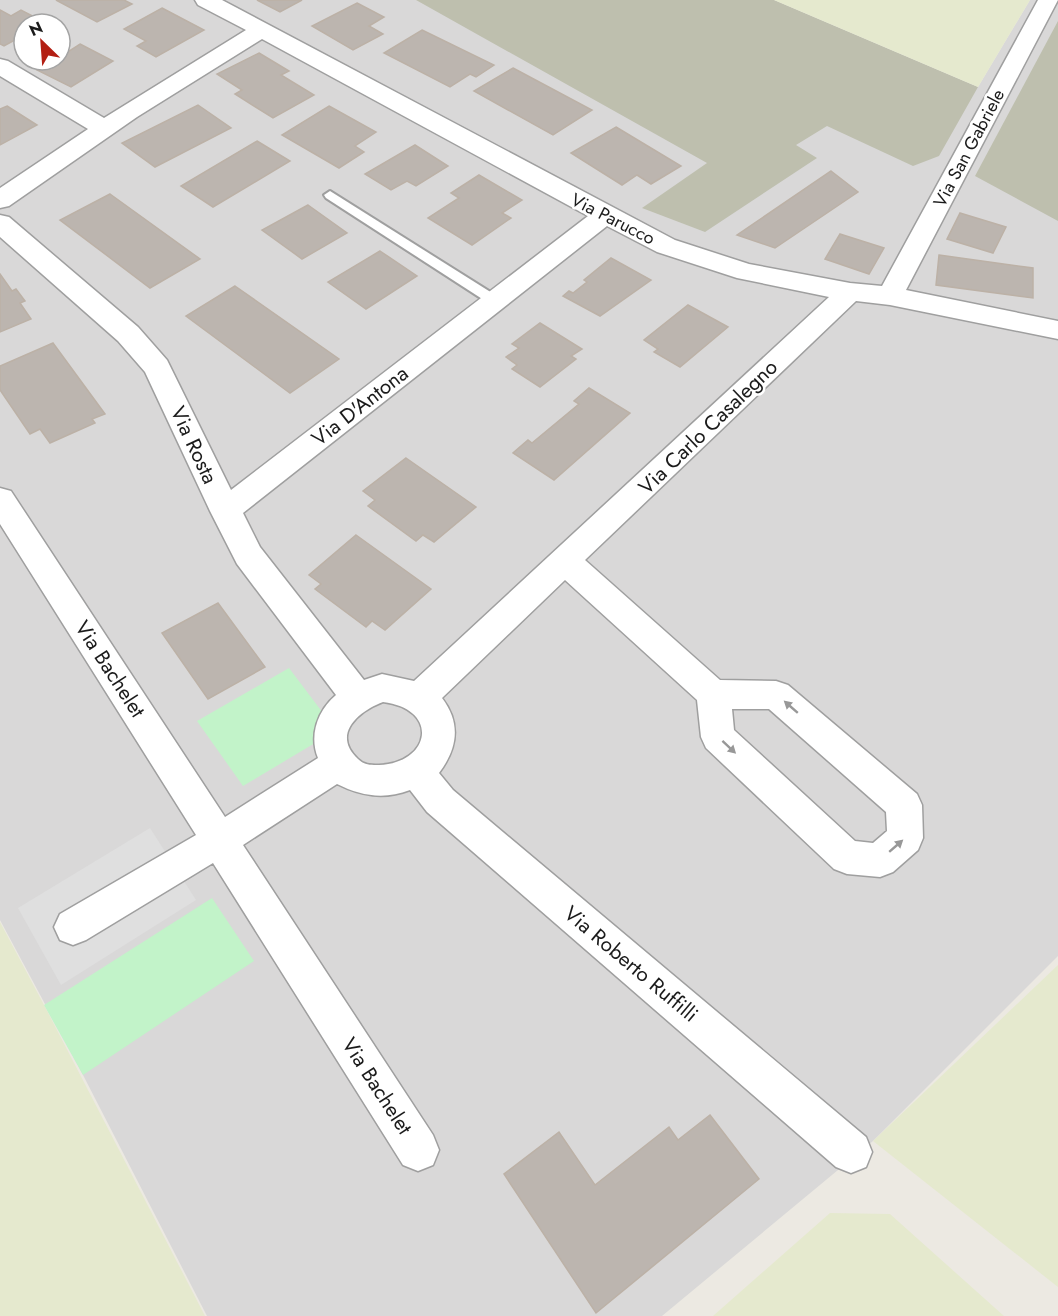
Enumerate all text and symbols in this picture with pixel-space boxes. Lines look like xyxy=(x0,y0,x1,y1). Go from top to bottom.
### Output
north arrow xyxy=(12,12,72,72)
text: N xyxy=(25,16,46,42)
street label: Via San Gabriele xyxy=(927,84,1011,212)
street label: Via Parucco xyxy=(566,187,660,251)
street label: Via Carlo Casalegno xyxy=(632,353,784,501)
street label: Via D'Antona xyxy=(305,359,415,453)
street label: Via Rosta xyxy=(163,401,225,489)
street label: Via Bachelet xyxy=(67,615,153,723)
one-way arrow xyxy=(784,701,799,714)
one-way arrow xyxy=(721,740,736,754)
one-way arrow xyxy=(888,840,903,853)
street label: Via Roberto Ruffilli xyxy=(557,899,705,1029)
street label: Via Bachelet xyxy=(334,1032,420,1140)

